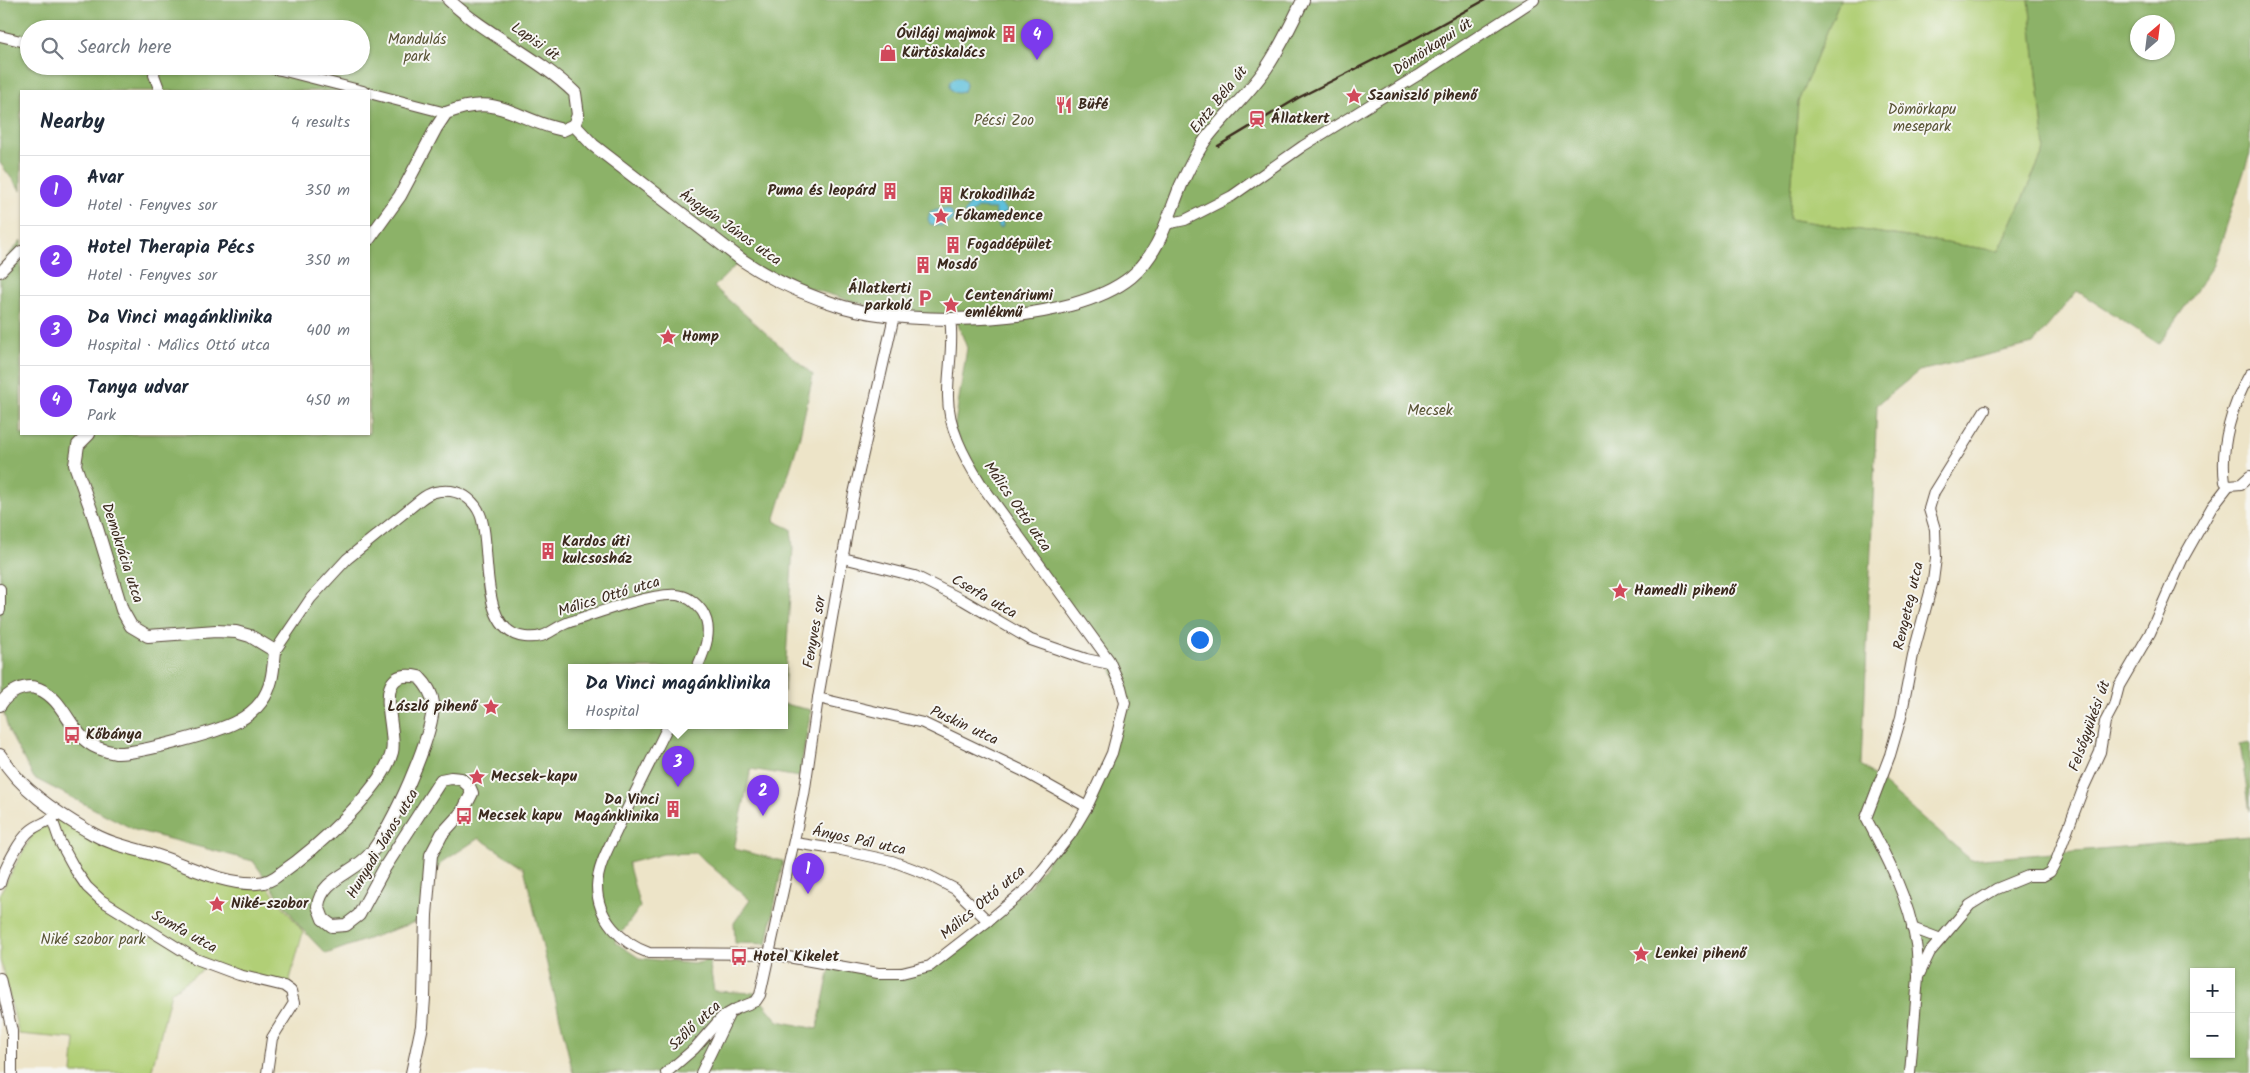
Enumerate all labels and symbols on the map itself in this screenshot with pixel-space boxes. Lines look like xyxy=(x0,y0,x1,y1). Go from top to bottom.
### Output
street label: Dömörkapui út xyxy=(1388,12,1478,82)
north arrow xyxy=(2130,15,2175,60)
street label: Lapisi út xyxy=(506,16,565,68)
pin: 4 xyxy=(1021,19,1053,60)
place label: Óvilági majmok xyxy=(896,22,996,46)
building icon: Óvilági majmok xyxy=(999,24,1019,44)
park label: Mandulás park xyxy=(388,28,447,69)
place label: Kürtöskalács xyxy=(902,41,985,65)
shop icon: Kürtöskalács xyxy=(878,43,898,63)
street label: Entz Béla út xyxy=(1184,61,1254,139)
place label: Szaniszló pihenő xyxy=(1368,84,1479,108)
place icon: Szaniszló pihenő xyxy=(1344,86,1364,106)
place label: Büfé xyxy=(1078,93,1109,117)
restaurant icon: Büfé xyxy=(1054,95,1074,115)
park label: Dömörkapu mesepark xyxy=(1888,98,1956,139)
place label: Állatkert xyxy=(1271,107,1330,131)
park label: Pécsi Zoo xyxy=(974,109,1034,133)
station icon: Állatkert xyxy=(1247,109,1267,129)
place label: Puma és leopárd xyxy=(768,179,877,203)
building icon: Puma és leopárd xyxy=(880,181,900,201)
place label: Krokodilház xyxy=(960,183,1035,207)
street label: Ángyán János utca xyxy=(674,184,786,272)
building icon: Krokodilház xyxy=(936,185,956,205)
place label: Fókamedence xyxy=(955,204,1044,228)
place icon: Fókamedence xyxy=(931,206,951,226)
place label: Fogadóépület xyxy=(967,233,1052,257)
building icon: Fogadóépület xyxy=(943,235,963,255)
place label: Mosdó xyxy=(937,253,978,277)
building icon: Mosdó xyxy=(913,255,933,275)
place label: Állatkerti parkoló xyxy=(848,277,912,318)
place label: Centenáriumi emlékmű xyxy=(965,284,1054,325)
parking icon: Állatkerti parkoló xyxy=(915,288,935,308)
place icon: Centenáriumi emlékmű xyxy=(941,295,961,315)
place label: Homp xyxy=(682,325,719,349)
place icon: Homp xyxy=(658,327,678,347)
park label: Mecsek xyxy=(1407,399,1454,423)
street label: Málics Ottó utca xyxy=(977,457,1057,557)
street label: Demokrácia utca xyxy=(94,500,150,606)
place label: Kardos úti kulcsosház xyxy=(562,530,632,571)
building icon: Kardos úti kulcsosház xyxy=(538,541,558,561)
street label: Rengeteg utca xyxy=(1887,560,1931,652)
street label: Cserfa utca xyxy=(947,568,1021,626)
street label: Málics Ottó utca xyxy=(555,570,663,624)
place label: Hamedli pihenő xyxy=(1634,579,1738,603)
place icon: Hamedli pihenő xyxy=(1610,581,1630,601)
street label: Fenyves sor xyxy=(797,593,833,670)
your location xyxy=(1187,627,1213,653)
street label: Felsőgyükési út xyxy=(2062,677,2118,775)
place label: László pihenő xyxy=(387,695,479,719)
place icon: László pihenő xyxy=(481,697,501,717)
street label: Puskin utca xyxy=(926,700,1002,752)
place label: Kőbánya xyxy=(86,723,142,747)
bus stop icon: Kőbánya xyxy=(62,725,82,745)
pin: 3 xyxy=(662,746,694,787)
place label: Mecsek-kapu xyxy=(491,765,578,789)
place icon: Mecsek-kapu xyxy=(467,767,487,787)
pin: 2 xyxy=(747,775,779,816)
street label: Hunyadi János utca xyxy=(341,784,425,904)
place label: Da Vinci Magánklinika xyxy=(574,788,660,829)
building icon: Da Vinci Magánklinika xyxy=(663,799,683,819)
place label: Mecsek kapu xyxy=(478,804,563,828)
bus stop icon: Mecsek kapu xyxy=(454,806,474,826)
street label: Ányos Pál utca xyxy=(810,819,908,863)
pin: 1 xyxy=(792,853,824,894)
street label: Málics Ottó utca xyxy=(935,860,1031,946)
place label: Niké-szobor xyxy=(231,892,309,916)
place icon: Niké-szobor xyxy=(207,894,227,914)
street label: Somfa utca xyxy=(147,904,221,960)
park label: Niké szobor park xyxy=(41,928,146,952)
place label: Lenkei pihenő xyxy=(1655,942,1748,966)
place icon: Lenkei pihenő xyxy=(1631,944,1651,964)
place label: Hotel Kikelet xyxy=(753,945,839,969)
bus stop icon: Hotel Kikelet xyxy=(729,947,749,967)
street label: Szőlő utca xyxy=(663,995,727,1057)

